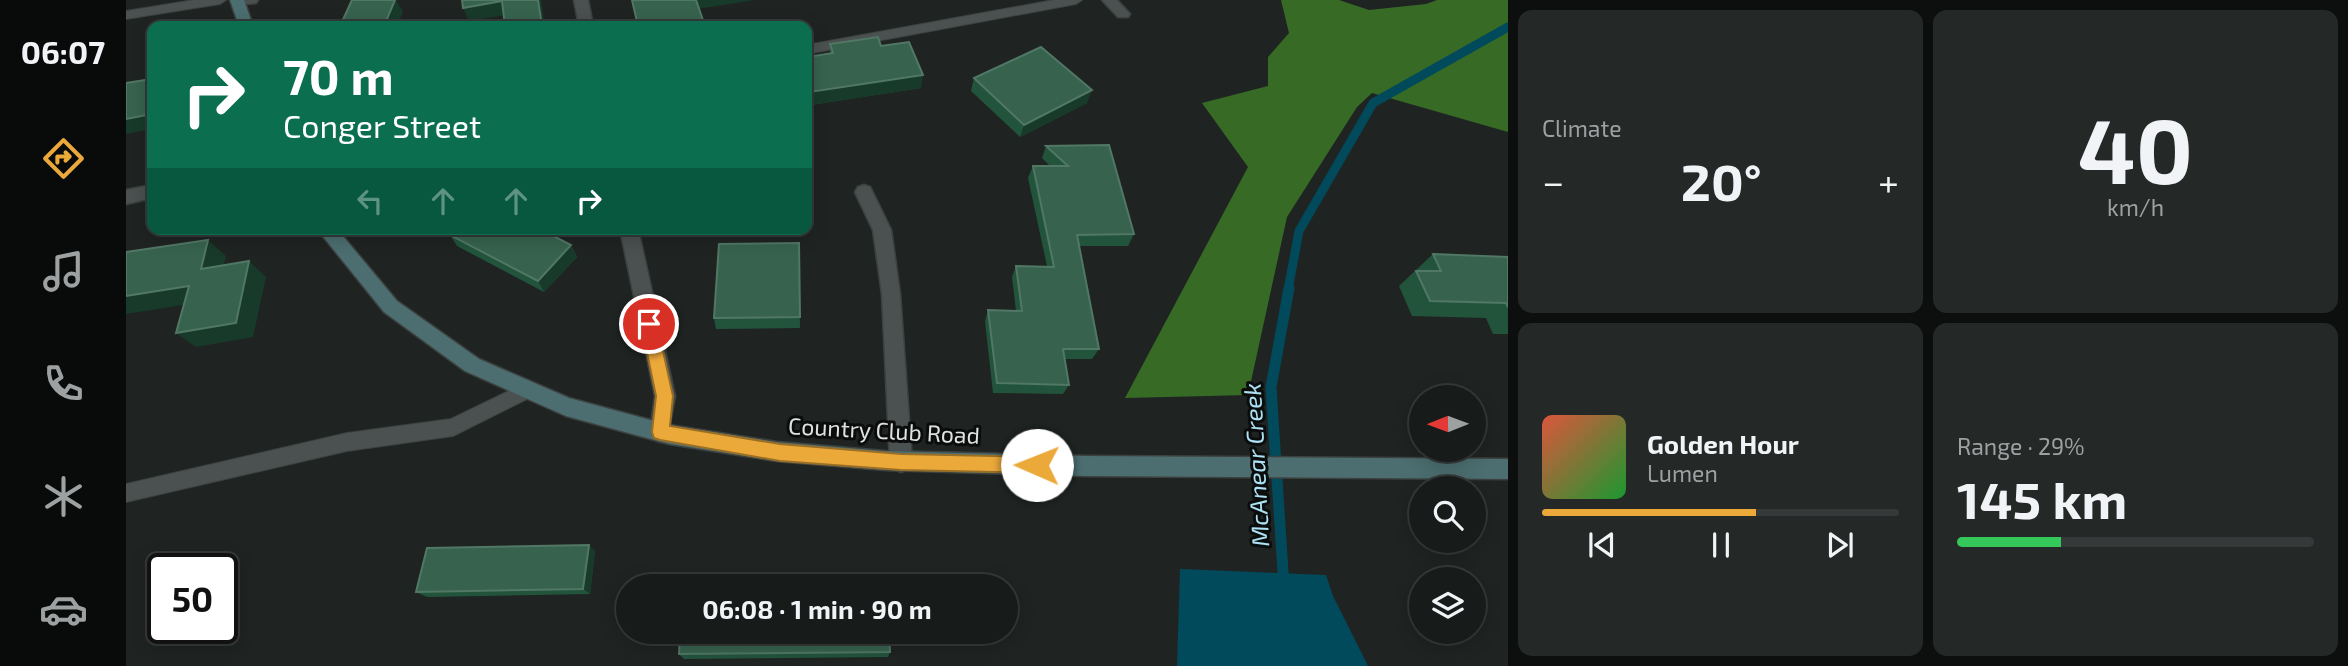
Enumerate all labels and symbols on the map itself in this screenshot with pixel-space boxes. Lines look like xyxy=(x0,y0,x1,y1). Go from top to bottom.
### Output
pin xyxy=(619,294,679,354)
water label: McAnear Creek xyxy=(1237,383,1274,548)
north arrow xyxy=(1409,385,1486,462)
street label: Country Club Road xyxy=(788,411,980,449)
position arrow xyxy=(1000,428,1074,502)
speed limit sign: 50 xyxy=(147,553,238,644)

